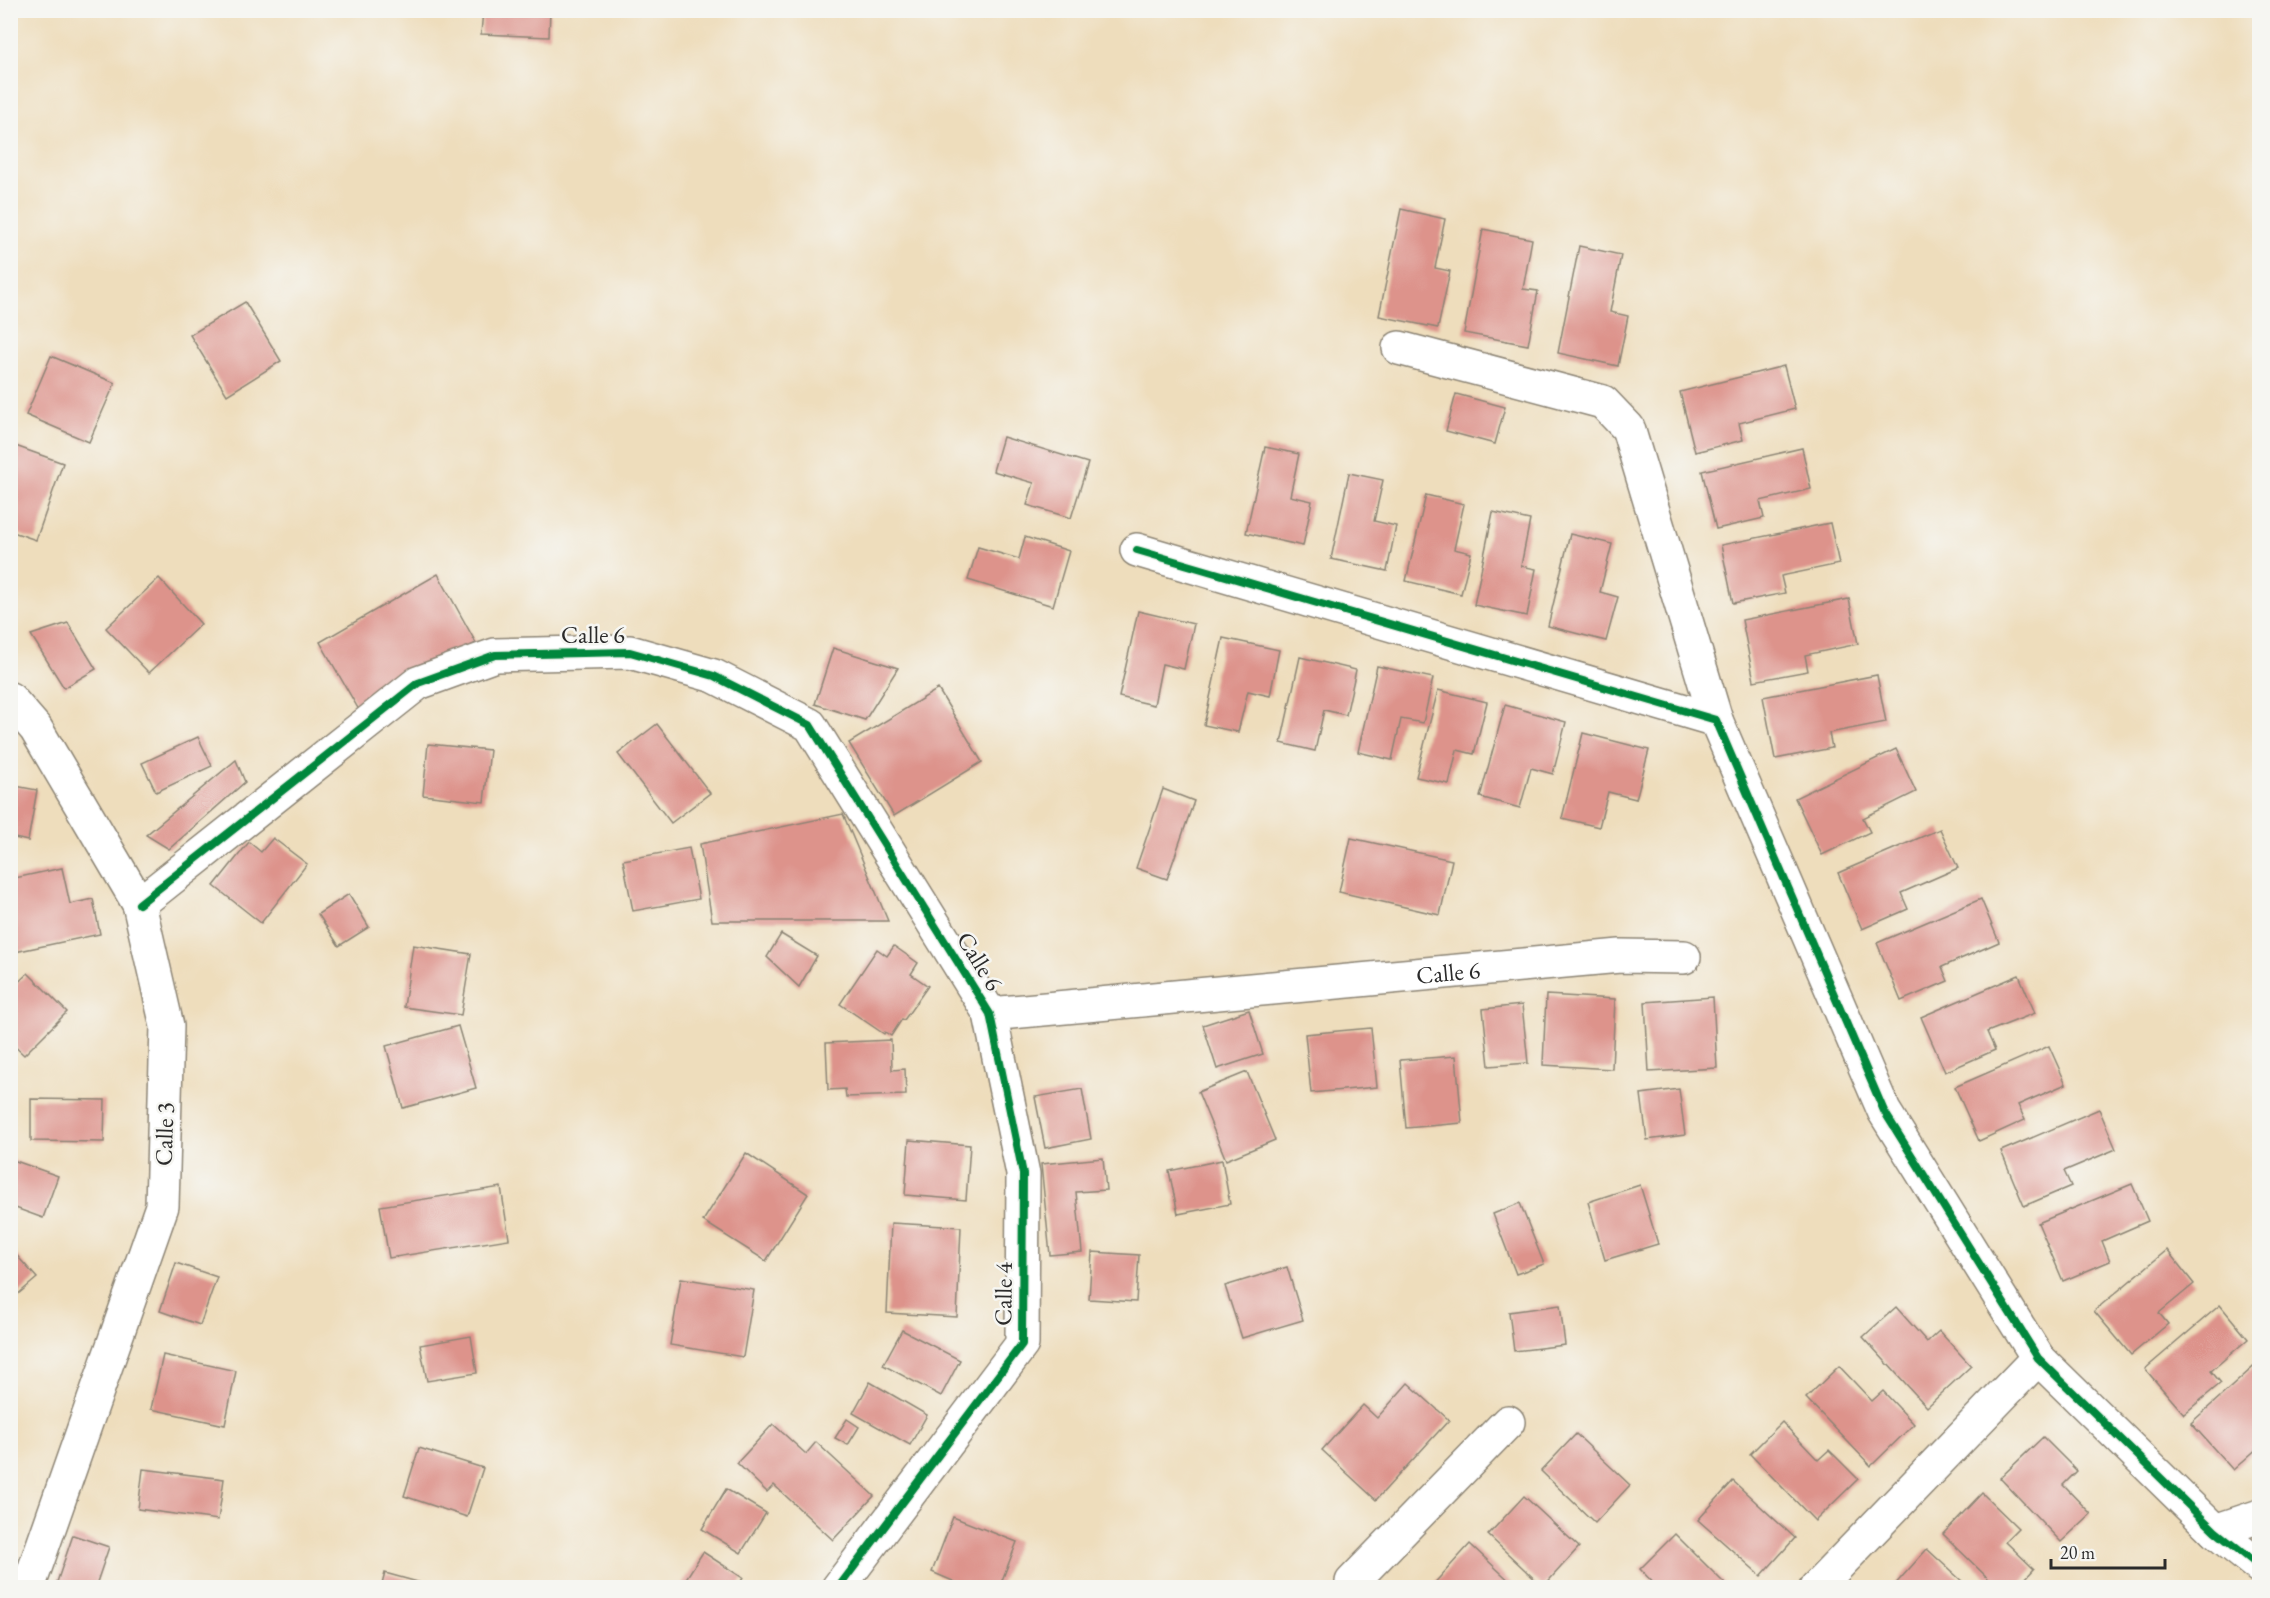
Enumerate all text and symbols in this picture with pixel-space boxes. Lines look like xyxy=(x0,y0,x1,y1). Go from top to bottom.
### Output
street label: Calle 6 xyxy=(561,619,625,650)
street label: Calle 6 xyxy=(950,926,1010,996)
street label: Calle 6 xyxy=(1415,953,1481,990)
street label: Calle 3 xyxy=(147,1102,181,1166)
street label: Calle 4 xyxy=(987,1261,1019,1326)
scale bar xyxy=(2051,1532,2165,1570)
text: 20 m xyxy=(2060,1541,2095,1564)

